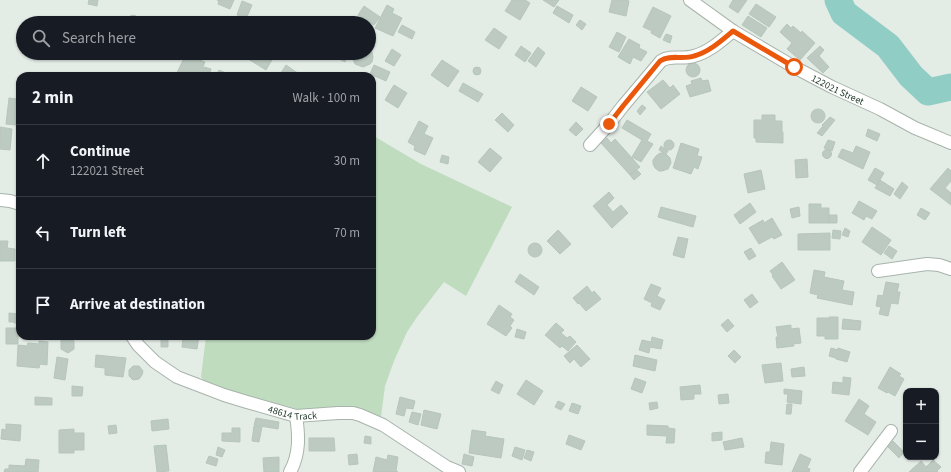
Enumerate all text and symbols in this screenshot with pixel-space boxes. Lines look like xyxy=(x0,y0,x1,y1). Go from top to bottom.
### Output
search box xyxy=(16,16,376,60)
icon: search xyxy=(30,27,52,49)
text: Search here xyxy=(62,28,136,49)
route start xyxy=(785,58,803,76)
street label: 122021 Street xyxy=(809,71,867,109)
text: 2 min xyxy=(32,86,73,110)
text: Walk · 100 m xyxy=(292,89,360,107)
route end xyxy=(600,115,618,133)
text: Continue xyxy=(70,141,130,162)
icon: ahead xyxy=(32,150,54,172)
text: 30 m xyxy=(334,152,360,170)
text: 122021 Street xyxy=(70,162,144,180)
icon: left xyxy=(32,222,54,244)
text: Turn left xyxy=(70,222,126,243)
text: 70 m xyxy=(334,224,360,242)
icon: arrive xyxy=(32,294,54,316)
text: Arrive at destination xyxy=(70,294,205,315)
map controls xyxy=(903,388,939,460)
button: + xyxy=(903,388,939,424)
street label: 48614 Track xyxy=(266,402,318,424)
button: − xyxy=(903,424,939,460)

